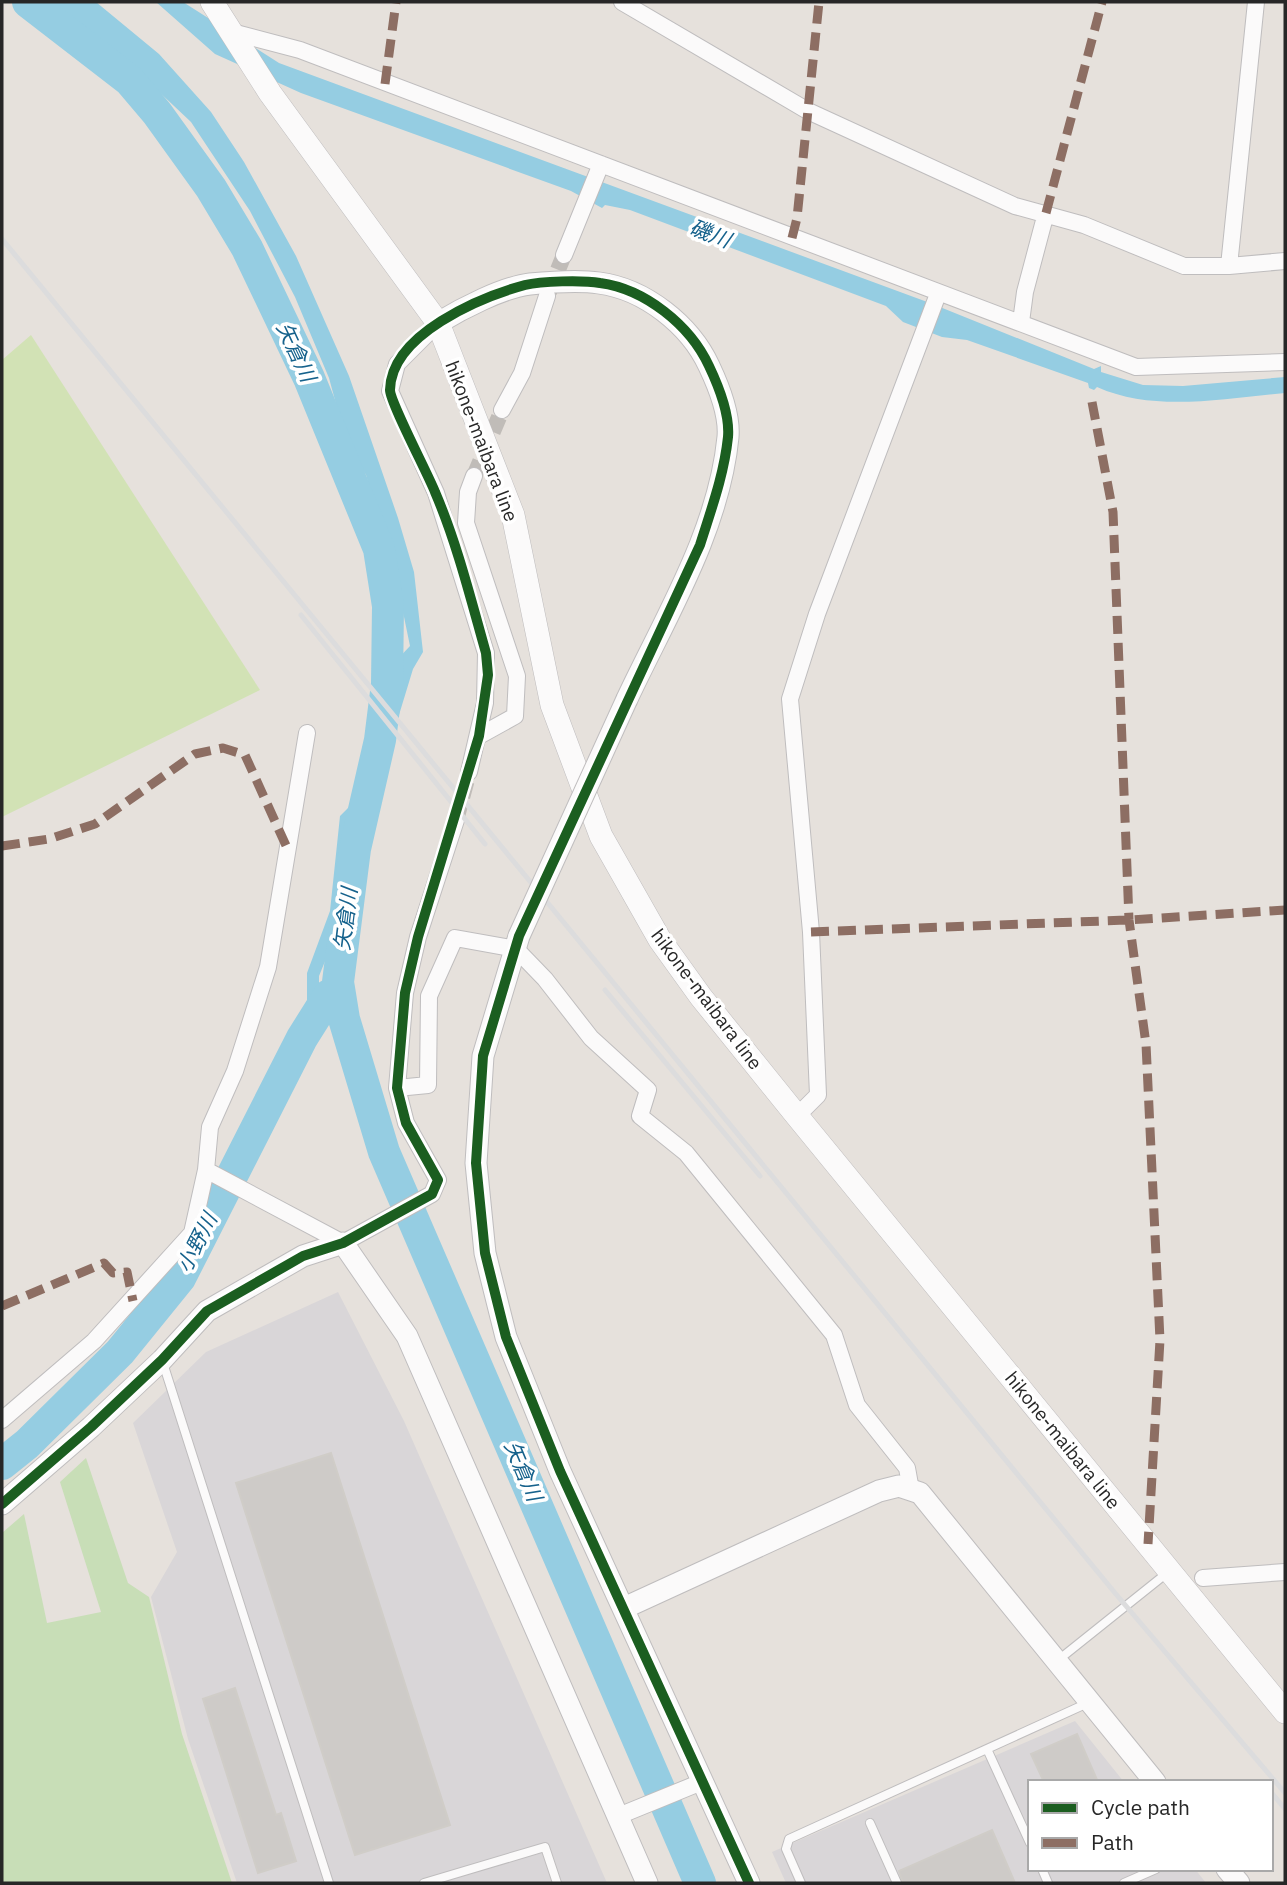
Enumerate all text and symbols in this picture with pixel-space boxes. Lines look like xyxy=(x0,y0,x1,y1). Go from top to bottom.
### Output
water label: 磯川 xyxy=(686,212,737,254)
water label: 矢倉川 xyxy=(271,317,324,388)
street label: hikone-maibara line xyxy=(440,357,524,525)
water label: 矢倉川 xyxy=(327,884,363,952)
street label: hikone-maibara line xyxy=(646,924,768,1074)
water label: 小野川 xyxy=(169,1206,224,1277)
street label: hikone-maibara line xyxy=(1000,1366,1126,1514)
water label: 矢倉川 xyxy=(499,1436,550,1507)
legend xyxy=(1028,1780,1273,1871)
text: Cycle path xyxy=(1091,1793,1190,1821)
text: Path xyxy=(1091,1828,1134,1856)

